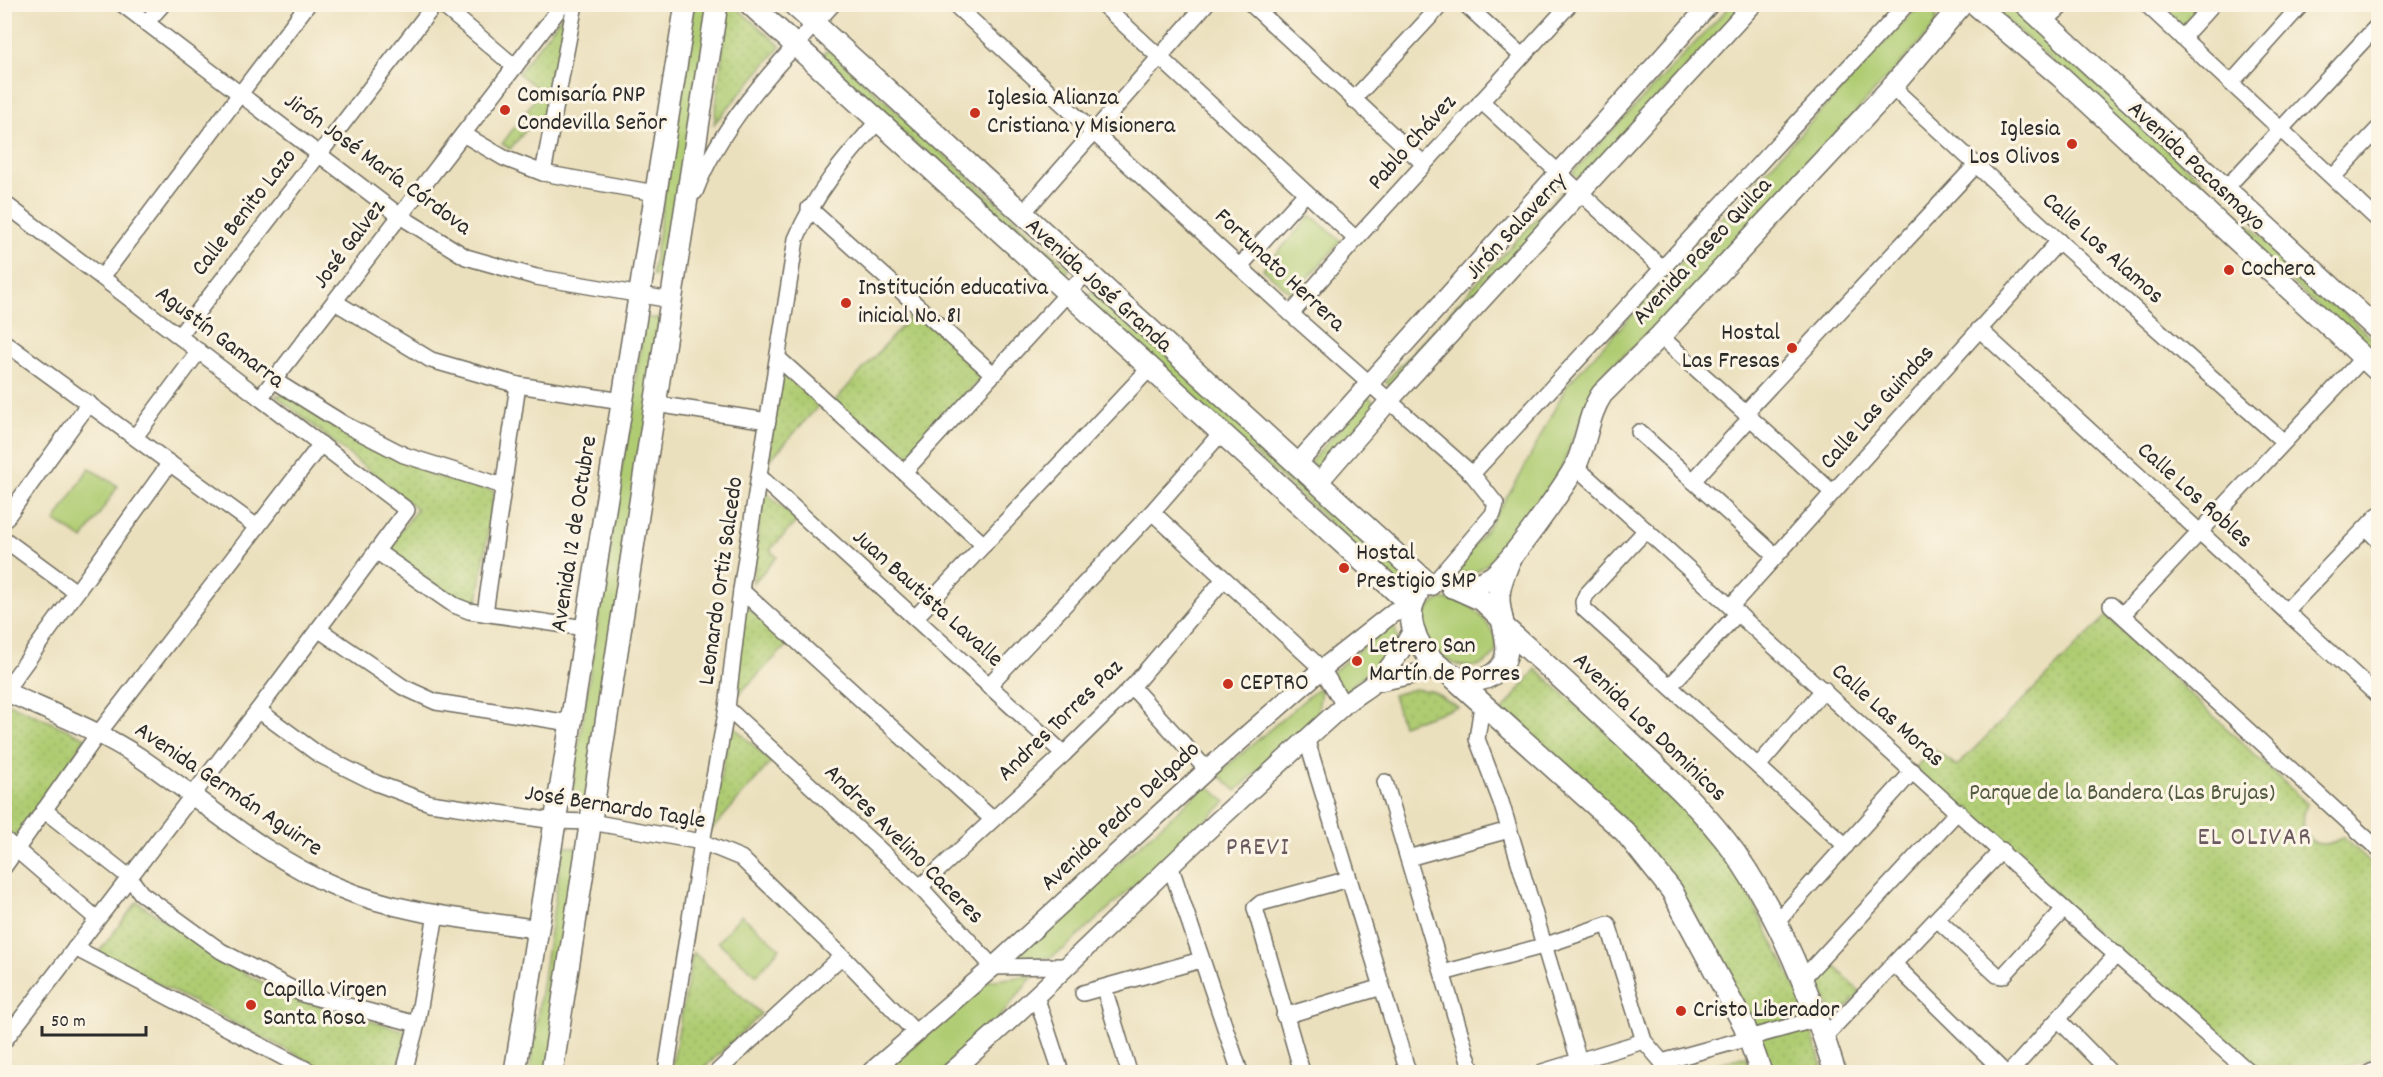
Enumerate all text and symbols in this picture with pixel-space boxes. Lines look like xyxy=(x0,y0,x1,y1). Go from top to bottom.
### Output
place label: Comisaría PNP Condevilla Señor xyxy=(517,79,667,141)
place label: Iglesia Alianza Cristiana y Misionera xyxy=(987,82,1176,144)
street label: Jirón José María Córdova xyxy=(276,85,478,245)
street label: Pablo Chávez xyxy=(1361,87,1465,199)
street label: Avenida Pacasmayo xyxy=(2119,94,2273,240)
marker: Comisaría PNP Condevilla Señor xyxy=(498,103,512,117)
marker: Iglesia Alianza Cristiana y Misionera xyxy=(968,106,982,120)
place label: Iglesia Los Olivos xyxy=(1969,113,2061,175)
marker: Iglesia Los Olivos xyxy=(2065,137,2079,151)
street label: Calle Benito Lazo xyxy=(184,142,306,284)
street label: Jirón Salaverry xyxy=(1458,165,1577,288)
street label: Avenida Paseo Quilca xyxy=(1625,170,1781,334)
street label: Calle Los Alamos xyxy=(2033,185,2171,313)
street label: José Galvez xyxy=(305,193,395,297)
street label: Fortunato Herrera xyxy=(1206,201,1353,341)
street label: Avenida José Granda xyxy=(1017,210,1180,362)
place label: Cochera xyxy=(2241,253,2316,287)
marker: Cochera xyxy=(2222,263,2236,277)
place label: Institución educativa inicial No. 81 xyxy=(858,272,1049,334)
street label: Agustín Gamarra xyxy=(147,278,291,398)
marker: Institución educativa inicial No. 81 xyxy=(839,296,853,310)
place label: Hostal Las Fresas xyxy=(1682,317,1780,379)
street label: Calle Las Guindas xyxy=(1813,338,1943,478)
marker: Hostal Las Fresas xyxy=(1785,341,1799,355)
street label: Avenida 12 de Octubre xyxy=(543,433,607,635)
street label: Calle Los Robles xyxy=(2128,435,2260,557)
street label: Leonardo Ortiz Salcedo xyxy=(691,475,753,687)
street label: Juan Bautista Lavalle xyxy=(844,522,1010,676)
place label: Hostal Prestigio SMP xyxy=(1356,537,1476,599)
marker: Hostal Prestigio SMP xyxy=(1337,561,1351,575)
place label: Letrero San Martín de Porres xyxy=(1369,630,1520,692)
street label: Avenida Los Dominicos xyxy=(1564,645,1734,811)
street label: Andres Torres Paz xyxy=(990,652,1132,790)
marker: Letrero San Martín de Porres xyxy=(1350,654,1364,668)
street label: Calle Las Moras xyxy=(1823,656,1951,776)
place label: CEPTRO xyxy=(1240,667,1309,701)
marker: CEPTRO xyxy=(1221,677,1235,691)
street label: Avenida Germán Aguirre xyxy=(127,714,329,866)
street label: Avenida Pedro Delgado xyxy=(1034,734,1208,900)
street label: Andres Avelino Caceres xyxy=(815,757,991,933)
street label: José Bernardo Tagle xyxy=(522,777,708,839)
park label: Parque de la Bandera (Las Brujas) xyxy=(1969,777,2275,811)
district label: EL OLIVAR xyxy=(2198,820,2312,857)
district label: PREVI xyxy=(1226,830,1290,867)
place label: Capilla Virgen Santa Rosa xyxy=(263,974,387,1036)
place label: Cristo Liberador xyxy=(1693,994,1840,1028)
marker: Capilla Virgen Santa Rosa xyxy=(244,998,258,1012)
scale bar xyxy=(42,999,146,1037)
marker: Cristo Liberador xyxy=(1674,1004,1688,1018)
text: 50 m xyxy=(51,1010,86,1035)

